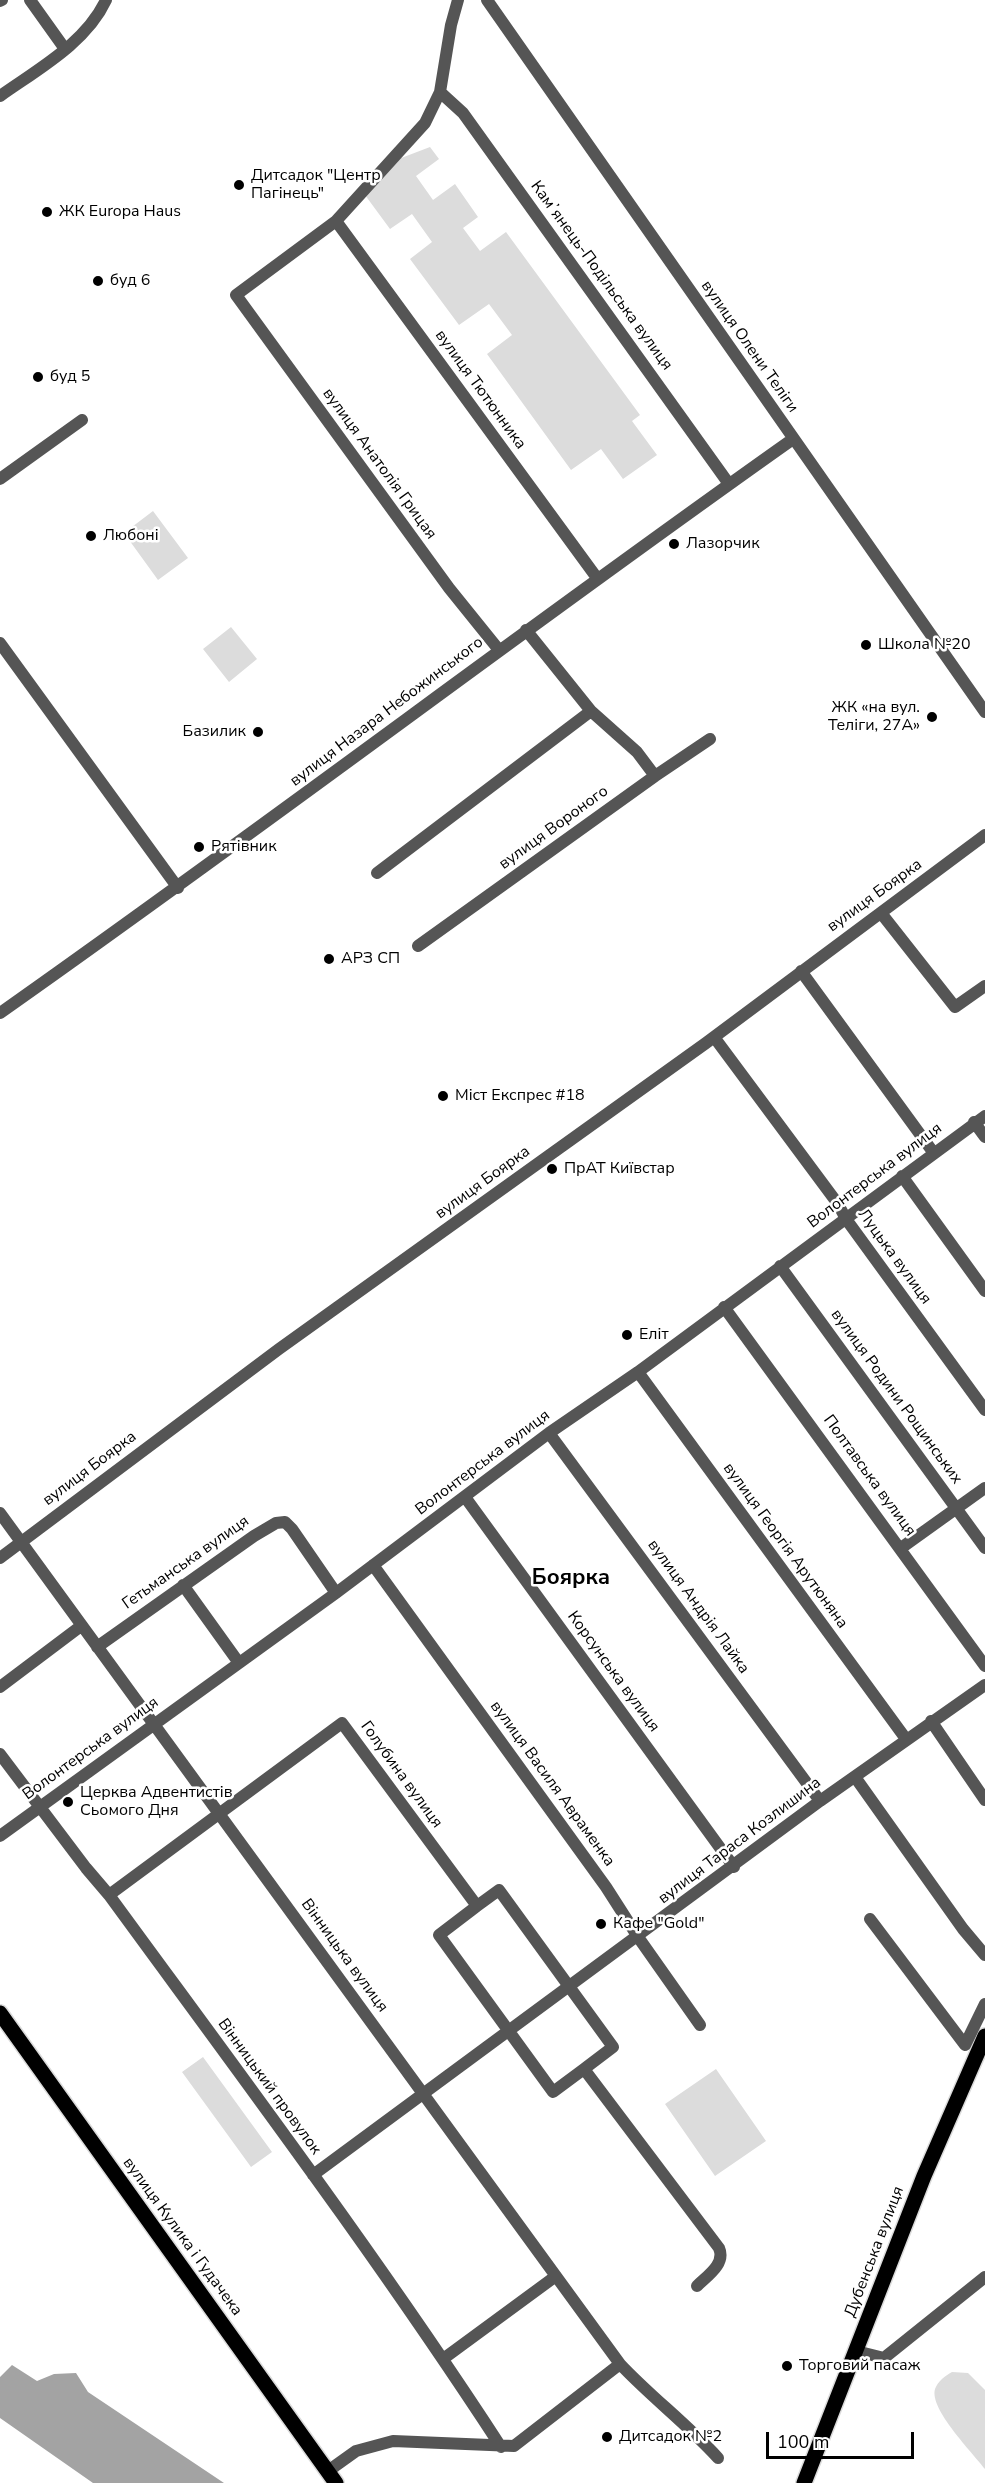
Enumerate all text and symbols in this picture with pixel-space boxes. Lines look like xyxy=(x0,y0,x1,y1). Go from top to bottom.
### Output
place label: Дитсадок "Центр Пагінець" xyxy=(251,166,381,204)
marker: Дитсадок "Центр Пагінець" xyxy=(232,178,246,192)
street label: Камʼянець-Подільська вулиця xyxy=(526,178,676,374)
place label: ЖК Europa Haus xyxy=(59,202,181,222)
marker: ЖК Europa Haus xyxy=(40,205,54,219)
place label: буд 6 xyxy=(110,271,150,291)
marker: буд 6 xyxy=(91,274,105,288)
street label: вулиця Олени Теліги xyxy=(696,277,802,417)
street label: вулиця Тютюнника xyxy=(430,327,530,453)
place label: буд 5 xyxy=(50,367,90,387)
marker: буд 5 xyxy=(31,370,45,384)
street label: вулиця Анатолія Грицая xyxy=(318,385,440,543)
place label: Любоні xyxy=(103,526,159,546)
marker: Любоні xyxy=(84,529,98,543)
place label: Лазорчик xyxy=(686,534,760,554)
marker: Лазорчик xyxy=(667,537,681,551)
street label: вулиця Назара Небожинського xyxy=(287,633,487,791)
place label: Школа №20 xyxy=(878,635,971,655)
marker: Школа №20 xyxy=(859,638,873,652)
place label: ЖК «на вул. Теліги, 27А» xyxy=(828,698,920,736)
marker: ЖК «на вул. Теліги, 27А» xyxy=(925,710,939,724)
place label: Базилик xyxy=(183,722,246,742)
marker: Базилик xyxy=(251,725,265,739)
street label: вулиця Вороного xyxy=(496,782,612,874)
place label: Рятівник xyxy=(211,837,277,857)
marker: Рятівник xyxy=(192,840,206,854)
street label: вулиця Боярка xyxy=(824,855,926,937)
place label: АРЗ СП xyxy=(341,949,400,969)
marker: АРЗ СП xyxy=(322,952,336,966)
place label: Міст Експрес #18 xyxy=(455,1086,585,1106)
marker: Міст Експрес #18 xyxy=(436,1089,450,1103)
street label: Волонтерська вулиця xyxy=(804,1119,946,1233)
street label: вулиця Боярка xyxy=(432,1142,534,1224)
place label: ПрАТ Київстар xyxy=(564,1159,675,1179)
marker: ПрАТ Київстар xyxy=(545,1162,559,1176)
street label: Луцька вулиця xyxy=(853,1206,935,1308)
street label: вулиця Родини Рощинських xyxy=(826,1306,966,1488)
place label: Еліт xyxy=(639,1325,668,1345)
marker: Еліт xyxy=(620,1328,634,1342)
street label: Волонтерська вулиця xyxy=(412,1406,554,1520)
street label: Полтавська вулиця xyxy=(819,1412,919,1540)
street label: вулиця Боярка xyxy=(39,1428,141,1510)
street label: вулиця Георгія Арутюняна xyxy=(718,1459,852,1633)
street label: Гетьманська вулиця xyxy=(119,1512,253,1614)
street label: вулиця Андрія Лайка xyxy=(643,1536,753,1678)
district label: Боярка xyxy=(532,1566,610,1592)
street label: Корсунська вулиця xyxy=(563,1608,663,1736)
street label: Волонтерська вулиця xyxy=(19,1693,163,1805)
street label: вулиця Василя Авраменка xyxy=(485,1697,619,1871)
street label: Голубина вулиця xyxy=(356,1718,446,1832)
street label: вулиця Тараса Козлишина xyxy=(655,1774,825,1908)
place label: Церква Адвентистів Сьомого Дня xyxy=(80,1783,232,1821)
marker: Церква Адвентистів Сьомого Дня xyxy=(61,1795,75,1809)
street label: Вінницька вулиця xyxy=(296,1896,392,2016)
place label: Кафе "Gold" xyxy=(613,1914,704,1934)
marker: Кафе "Gold" xyxy=(594,1917,608,1931)
street label: Вінницький провулок xyxy=(213,2015,325,2159)
street label: вулиця Кулика і Гудачека xyxy=(118,2154,246,2320)
street label: Дубенська вулиця xyxy=(841,2184,909,2320)
place label: Торговий пасаж xyxy=(799,2356,920,2376)
marker: Торговий пасаж xyxy=(780,2359,794,2373)
scale bar xyxy=(769,2420,918,2458)
place label: Дитсадок №2 xyxy=(619,2427,722,2447)
marker: Дитсадок №2 xyxy=(600,2430,614,2444)
text: 100 m xyxy=(777,2430,829,2454)

